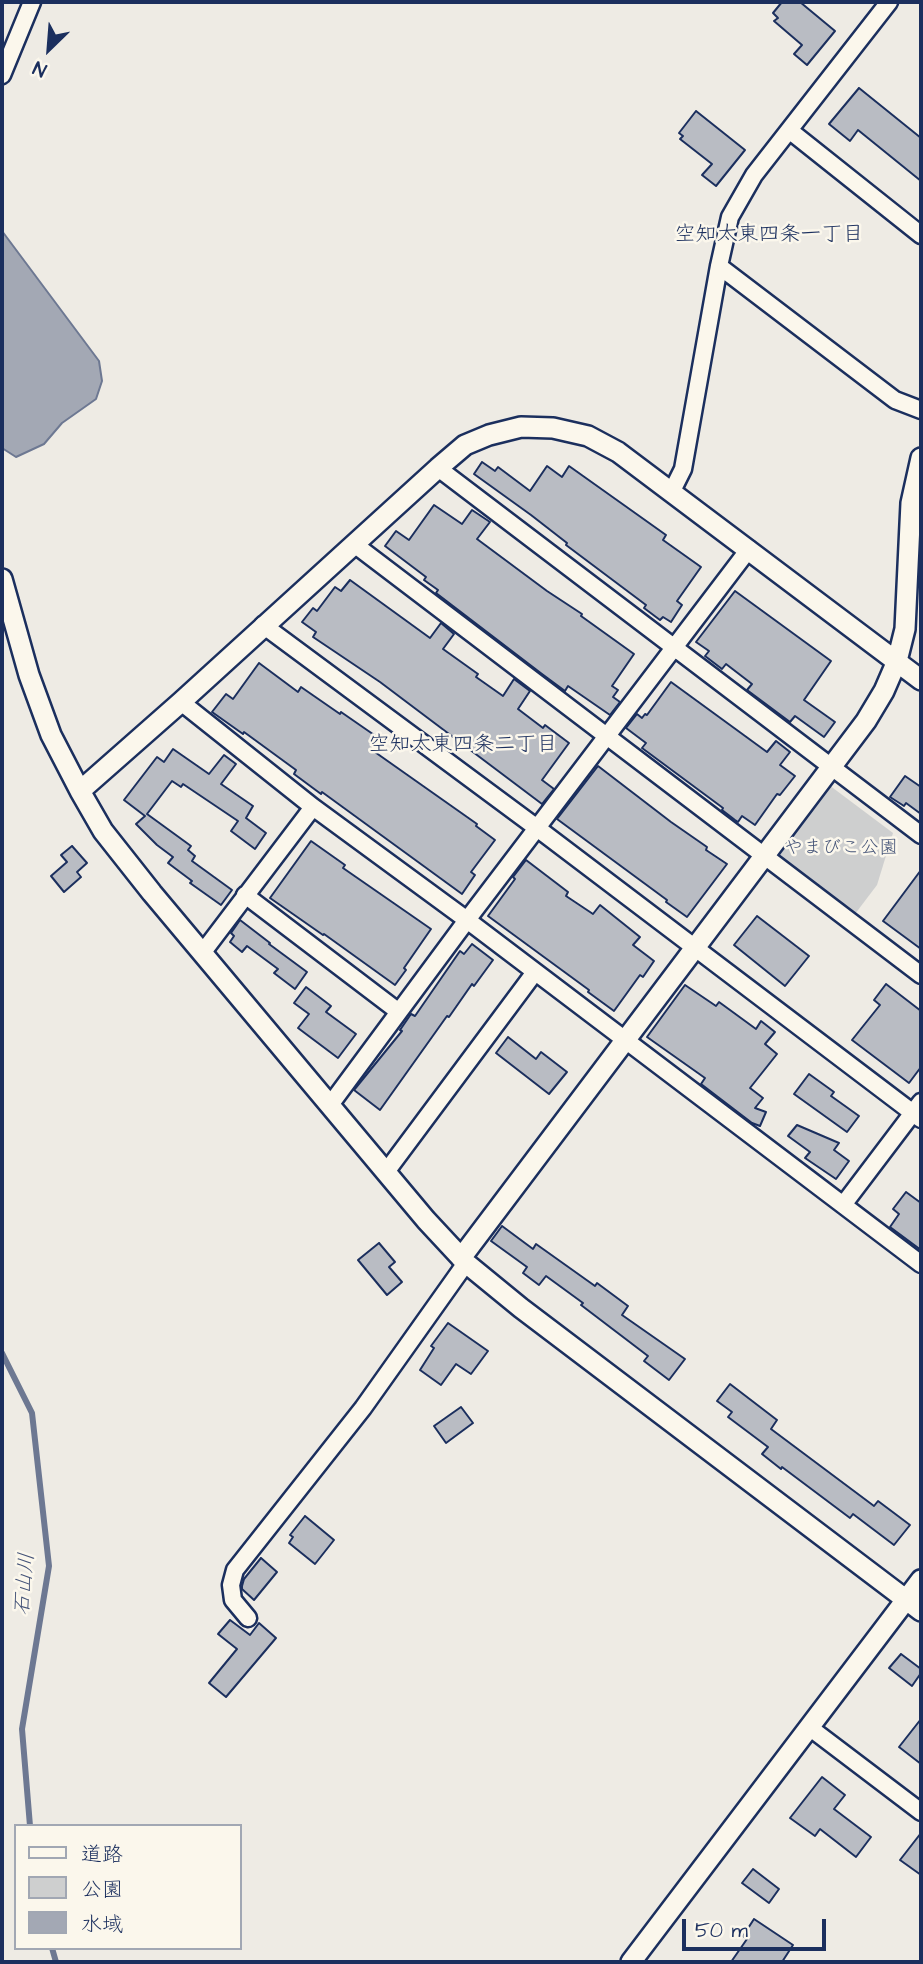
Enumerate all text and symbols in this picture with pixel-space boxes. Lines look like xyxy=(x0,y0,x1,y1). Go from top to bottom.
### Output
north arrow xyxy=(14,14,84,84)
text: N xyxy=(29,54,51,83)
district label: 空知太東四条一丁目 xyxy=(675,223,863,249)
district label: 空知太東四条二丁目 xyxy=(369,733,557,759)
park label: やまびこ公園 xyxy=(784,838,898,860)
water label: 石山川 xyxy=(11,1552,41,1616)
legend xyxy=(14,1824,242,1950)
text: 道路 xyxy=(81,1840,123,1869)
text: 公園 xyxy=(81,1875,123,1904)
scale bar xyxy=(685,1904,828,1948)
text: 水域 xyxy=(81,1910,123,1939)
text: 50 m xyxy=(695,1916,748,1945)

